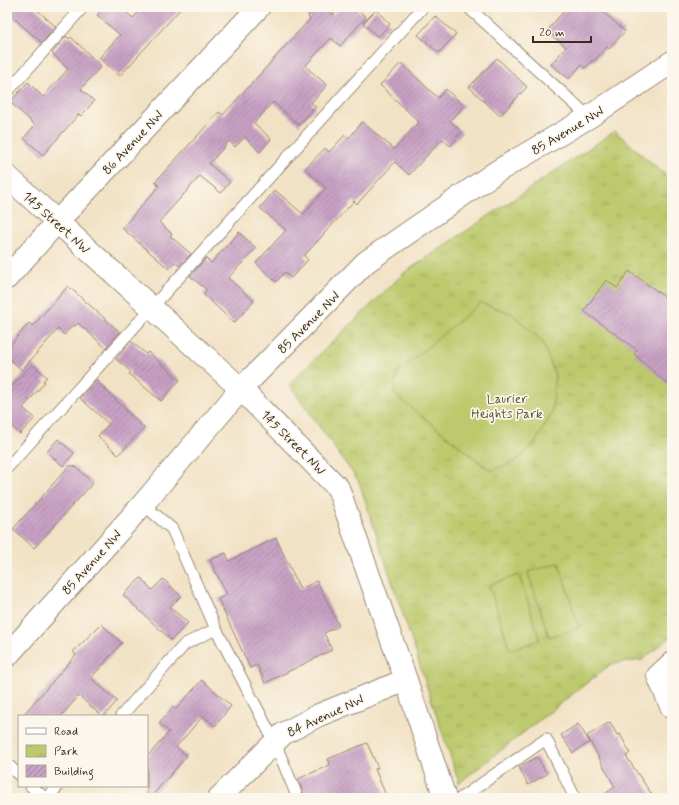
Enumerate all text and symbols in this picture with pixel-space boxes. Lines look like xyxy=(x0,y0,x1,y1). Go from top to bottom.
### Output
scale bar xyxy=(533,18,591,44)
text: 20 m xyxy=(539,25,565,41)
street label: 85 Avenue NW xyxy=(528,103,607,160)
street label: 86 Avenue NW xyxy=(99,107,167,179)
street label: 145 Street NW xyxy=(19,188,93,258)
street label: 85 Avenue NW xyxy=(274,288,344,358)
park label: Laurier Heights Park xyxy=(471,391,543,423)
street label: 145 Street NW xyxy=(257,407,329,479)
street label: 85 Avenue NW xyxy=(59,527,126,599)
street label: 84 Avenue NW xyxy=(285,691,367,741)
legend xyxy=(18,715,148,787)
text: Road xyxy=(54,724,78,740)
text: Park xyxy=(54,744,78,760)
text: Building xyxy=(54,764,94,781)

